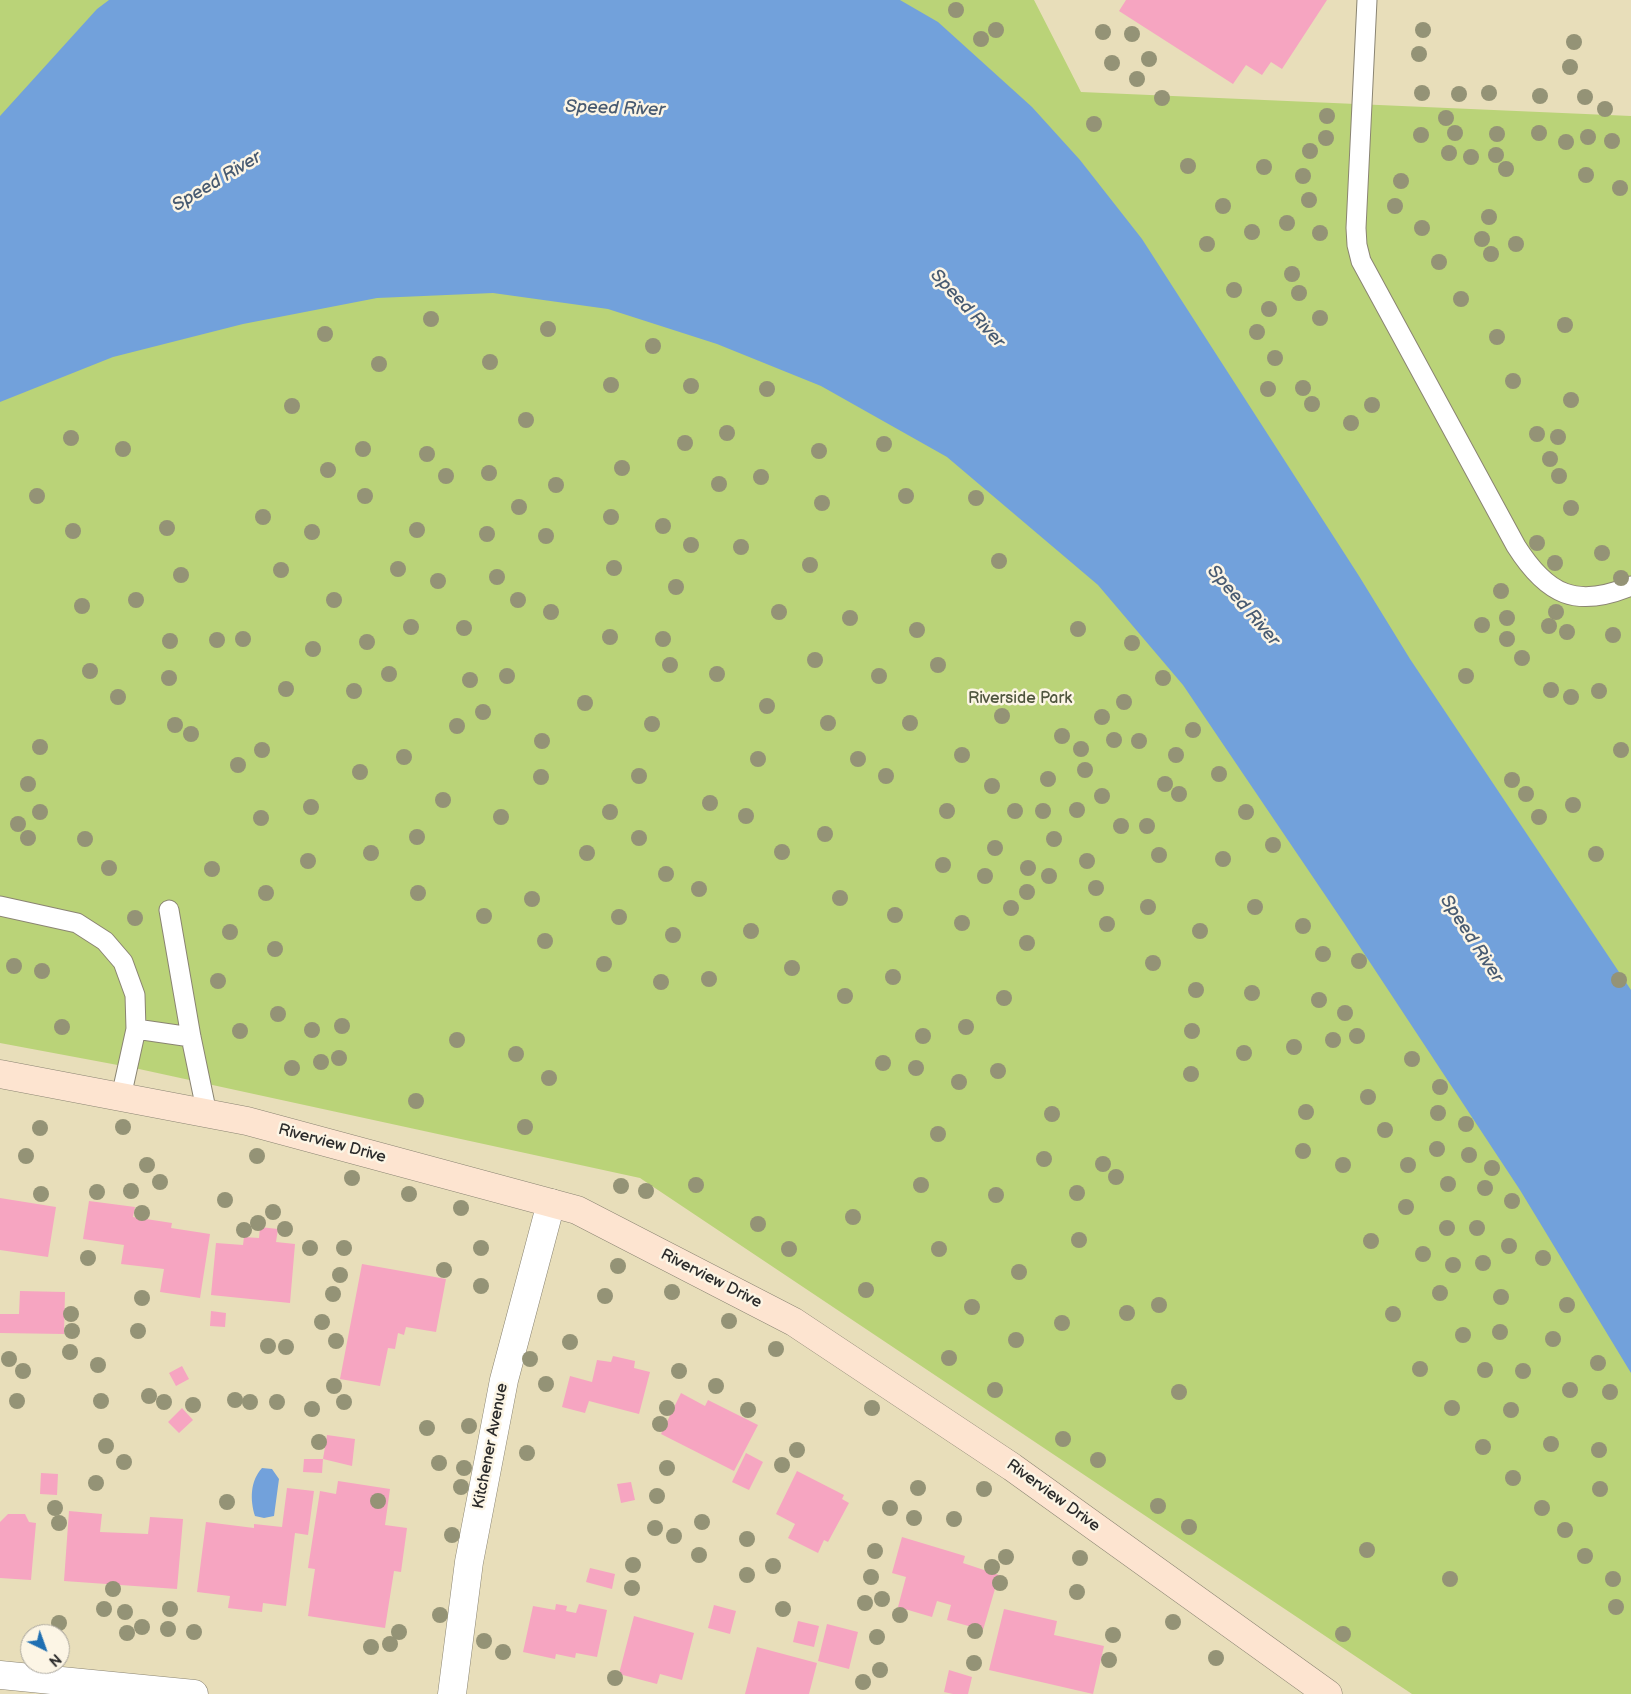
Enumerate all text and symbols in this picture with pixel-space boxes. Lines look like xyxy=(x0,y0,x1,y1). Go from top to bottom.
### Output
water label: Speed River xyxy=(565,96,665,122)
water label: Speed River xyxy=(169,147,265,217)
water label: Speed River xyxy=(925,265,1009,353)
water label: Speed River xyxy=(1202,561,1284,651)
park label: Riverside Park xyxy=(968,689,1072,709)
water label: Speed River xyxy=(1435,891,1507,987)
street label: Riverview Drive xyxy=(276,1120,388,1168)
street label: Riverview Drive xyxy=(657,1245,765,1313)
street label: Kitchener Avenue xyxy=(469,1382,513,1510)
street label: Riverview Drive xyxy=(1002,1456,1104,1536)
north arrow xyxy=(20,1624,70,1674)
text: N xyxy=(45,1650,64,1670)

